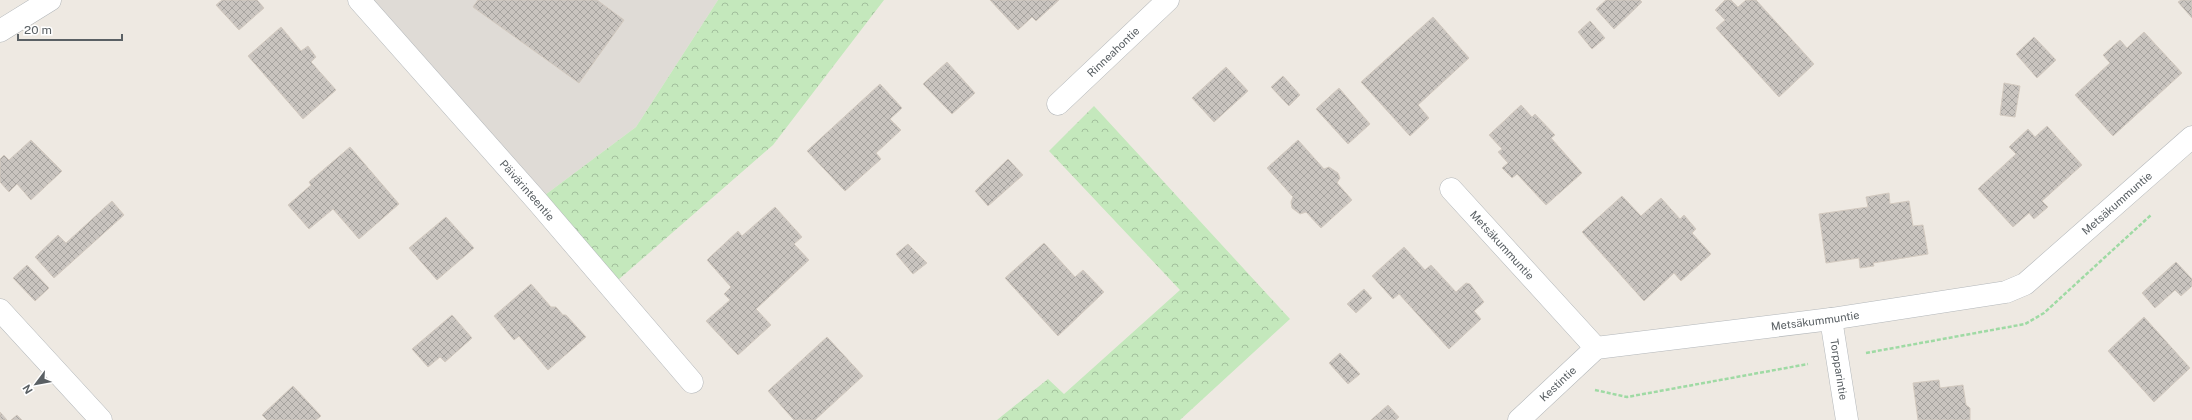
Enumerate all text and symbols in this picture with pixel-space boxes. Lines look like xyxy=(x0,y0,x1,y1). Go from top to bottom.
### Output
scale bar xyxy=(18,16,122,42)
text: 20 m xyxy=(24,23,52,37)
street label: Rinneahontie xyxy=(1085,24,1142,79)
street label: Päivärinteentie xyxy=(498,158,557,223)
street label: Metsäkummuntie xyxy=(2079,169,2154,237)
street label: Metsäkummuntie xyxy=(1468,208,1537,282)
street label: Metsäkummuntie xyxy=(1770,309,1860,332)
street label: Torpparintie xyxy=(1828,338,1850,401)
north arrow xyxy=(16,364,56,404)
street label: Kestintie xyxy=(1537,364,1578,404)
text: N xyxy=(20,382,35,396)

